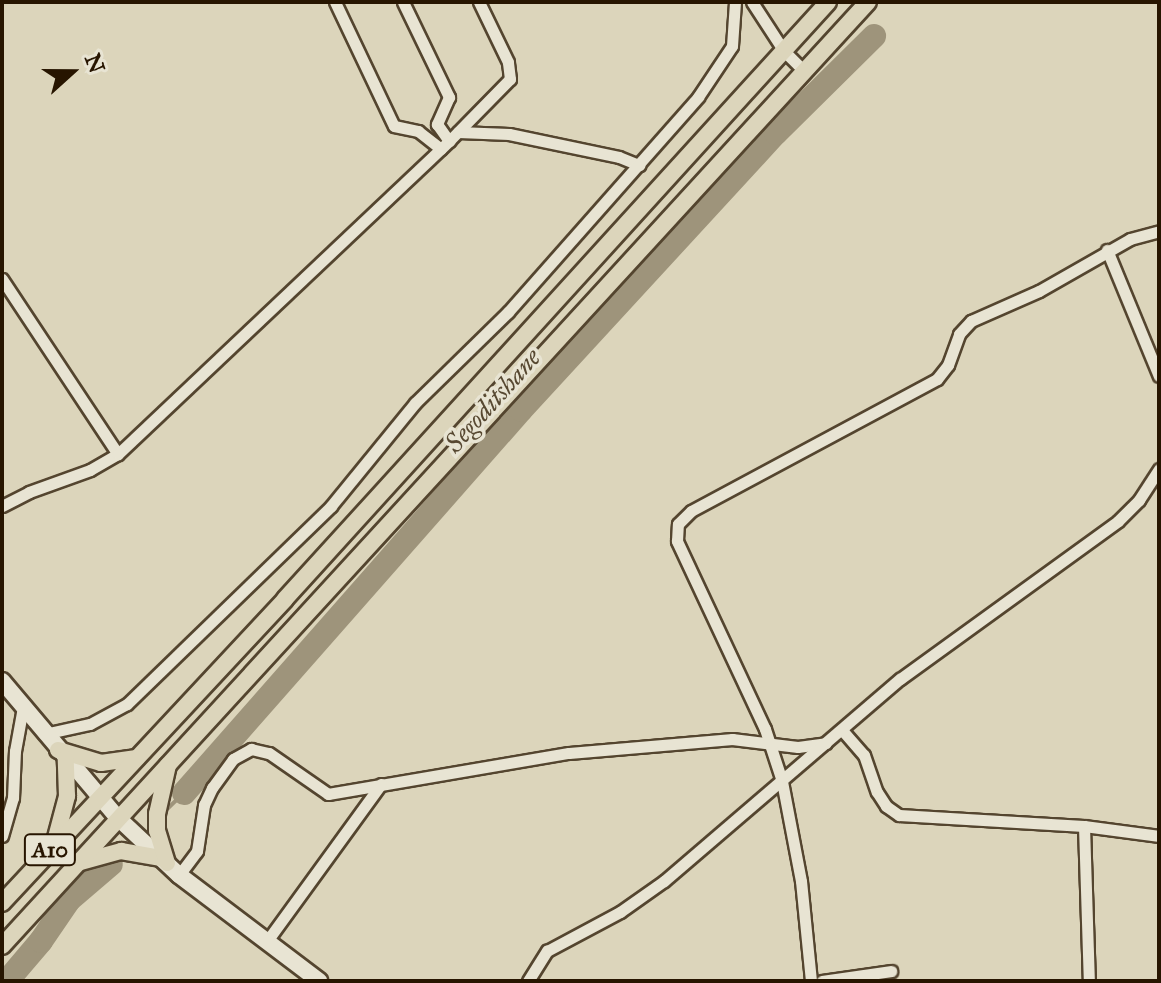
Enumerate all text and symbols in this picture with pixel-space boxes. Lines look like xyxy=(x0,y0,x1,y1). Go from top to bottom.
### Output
north arrow xyxy=(32,32,112,112)
text: N xyxy=(79,50,111,77)
water label: Segoditshane xyxy=(438,343,548,459)
road number: A10 xyxy=(22,832,78,868)

